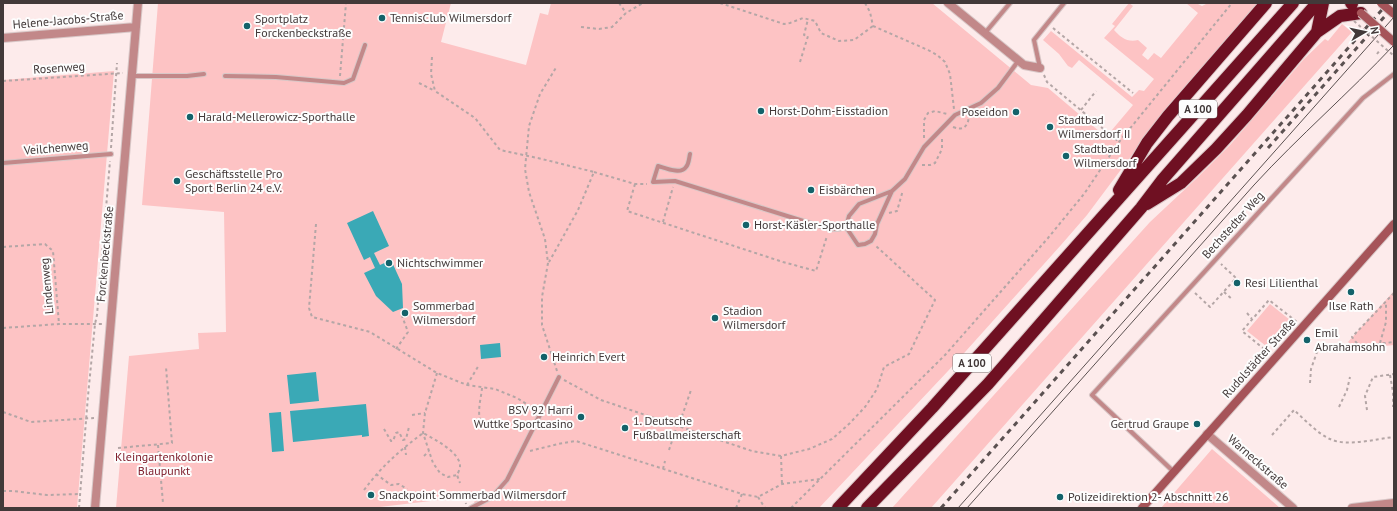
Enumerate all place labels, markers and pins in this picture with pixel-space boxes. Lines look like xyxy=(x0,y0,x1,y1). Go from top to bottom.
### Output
place label: TennisClub Wilmersdorf xyxy=(390,10,512,25)
place label: Sportplatz Forckenbeckstraße xyxy=(255,11,351,40)
marker: TennisClub Wilmersdorf xyxy=(377,13,387,23)
marker: Sportplatz Forckenbeckstraße xyxy=(242,21,252,31)
place label: Horst-Dohm-Eisstadion xyxy=(769,103,888,118)
place label: Poseidon xyxy=(961,104,1008,119)
marker: Horst-Dohm-Eisstadion xyxy=(756,106,766,116)
marker: Poseidon xyxy=(1011,107,1021,117)
place label: Harald-Mellerowicz-Sporthalle xyxy=(198,109,355,124)
marker: Harald-Mellerowicz-Sporthalle xyxy=(185,112,195,122)
place label: Stadtbad Wilmersdorf II xyxy=(1058,112,1131,141)
marker: Stadtbad Wilmersdorf II xyxy=(1045,122,1055,132)
place label: Stadtbad Wilmersdorf xyxy=(1074,141,1138,170)
marker: Stadtbad Wilmersdorf xyxy=(1061,151,1071,161)
place label: Geschäftsstelle Pro Sport Berlin 24 e.V. xyxy=(185,166,282,195)
marker: Geschäftsstelle Pro Sport Berlin 24 e.V. xyxy=(172,176,182,186)
place label: Eisbärchen xyxy=(819,182,875,197)
marker: Eisbärchen xyxy=(806,185,816,195)
place label: Horst-Käsler-Sporthalle xyxy=(754,217,875,232)
marker: Horst-Käsler-Sporthalle xyxy=(741,220,751,230)
place label: Nichtschwimmer xyxy=(397,255,483,270)
marker: Nichtschwimmer xyxy=(384,258,394,268)
place label: Resi Lilienthal xyxy=(1245,275,1319,290)
marker: Resi Lilienthal xyxy=(1232,278,1242,288)
marker: Ilse Rath xyxy=(1346,287,1356,297)
place label: Sommerbad Wilmersdorf xyxy=(413,298,477,327)
place label: Ilse Rath xyxy=(1329,298,1373,313)
place label: Stadion Wilmersdorf xyxy=(723,303,787,332)
marker: Sommerbad Wilmersdorf xyxy=(400,308,410,318)
marker: Stadion Wilmersdorf xyxy=(710,313,720,323)
place label: Emil Abrahamsohn xyxy=(1315,325,1385,354)
marker: Emil Abrahamsohn xyxy=(1302,335,1312,345)
place label: Heinrich Evert xyxy=(552,349,625,364)
marker: Heinrich Evert xyxy=(539,352,549,362)
place label: BSV 92 Harri Wuttke Sportcasino xyxy=(474,402,573,431)
marker: BSV 92 Harri Wuttke Sportcasino xyxy=(576,412,586,422)
place label: 1. Deutsche Fußballmeisterschaft xyxy=(633,413,741,442)
place label: Gertrud Graupe xyxy=(1110,416,1189,431)
marker: Gertrud Graupe xyxy=(1192,419,1202,429)
marker: 1. Deutsche Fußballmeisterschaft xyxy=(620,423,630,433)
place label: Snackpoint Sommerbad Wilmersdorf xyxy=(379,487,567,502)
place label: Polizeidirektion 2- Abschnitt 26 xyxy=(1068,489,1228,504)
marker: Snackpoint Sommerbad Wilmersdorf xyxy=(366,490,376,500)
marker: Polizeidirektion 2- Abschnitt 26 xyxy=(1055,492,1065,502)

